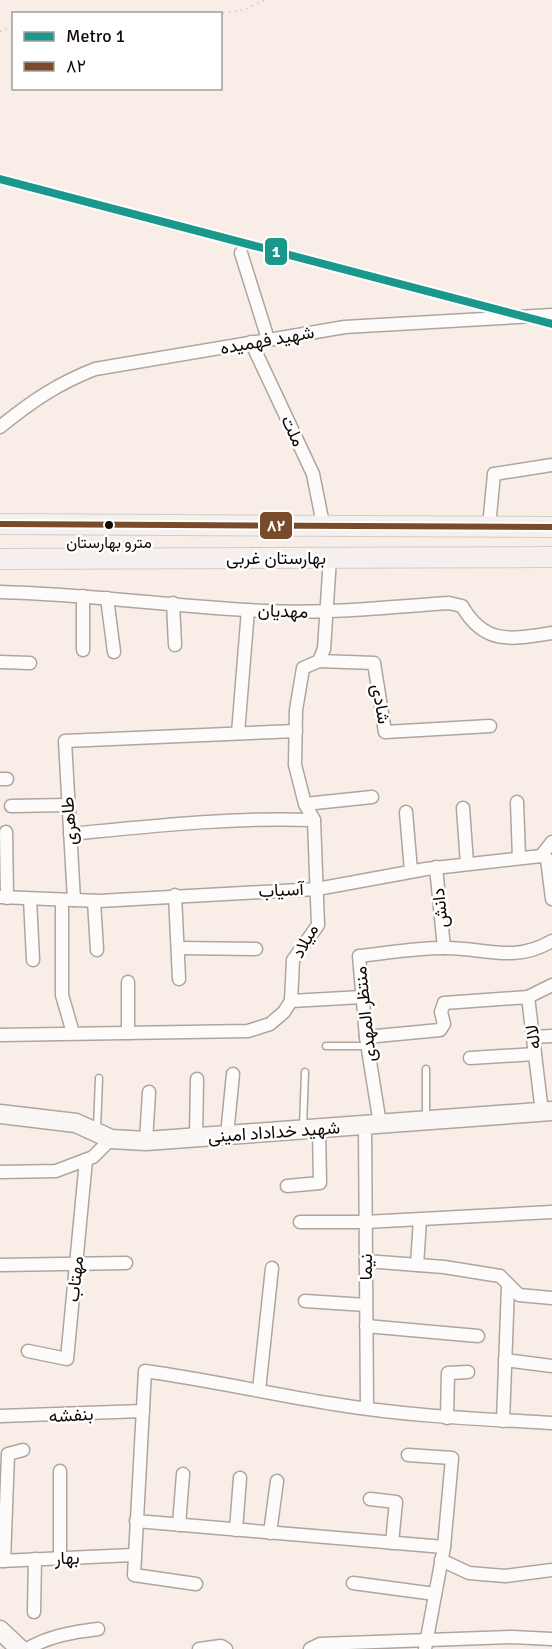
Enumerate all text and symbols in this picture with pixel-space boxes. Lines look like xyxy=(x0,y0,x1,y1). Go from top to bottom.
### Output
legend xyxy=(12,12,222,90)
text: Metro 1 xyxy=(66,25,125,47)
text: ۸۲ xyxy=(66,55,86,77)
line badge: 1 xyxy=(264,237,288,266)
text: 1 xyxy=(272,242,281,262)
street label: شهید فهمیده xyxy=(218,321,316,359)
street label: ملت xyxy=(276,412,310,450)
line badge: ۸۲ xyxy=(259,511,293,540)
text: ۸۲ xyxy=(267,516,286,536)
marker: مترو بهارستان xyxy=(103,519,115,531)
place label: مترو بهارستان xyxy=(66,533,152,553)
street label: بهارستان غربی xyxy=(226,547,326,569)
street label: مهدیان xyxy=(257,599,309,623)
street label: شادی xyxy=(367,682,395,726)
street label: طاهری xyxy=(56,796,82,846)
street label: آسیاب xyxy=(258,878,306,902)
street label: دانش xyxy=(427,887,453,929)
street label: میلاد xyxy=(287,920,323,962)
street label: منتظر المهدی xyxy=(349,965,381,1063)
street label: لاله xyxy=(521,1023,545,1051)
street label: شهید خداداد امینی xyxy=(207,1116,341,1148)
street label: نیما xyxy=(355,1254,377,1280)
street label: مهتاب xyxy=(62,1255,88,1303)
street label: بنفشه xyxy=(48,1403,94,1427)
street label: بهار xyxy=(53,1547,80,1569)

